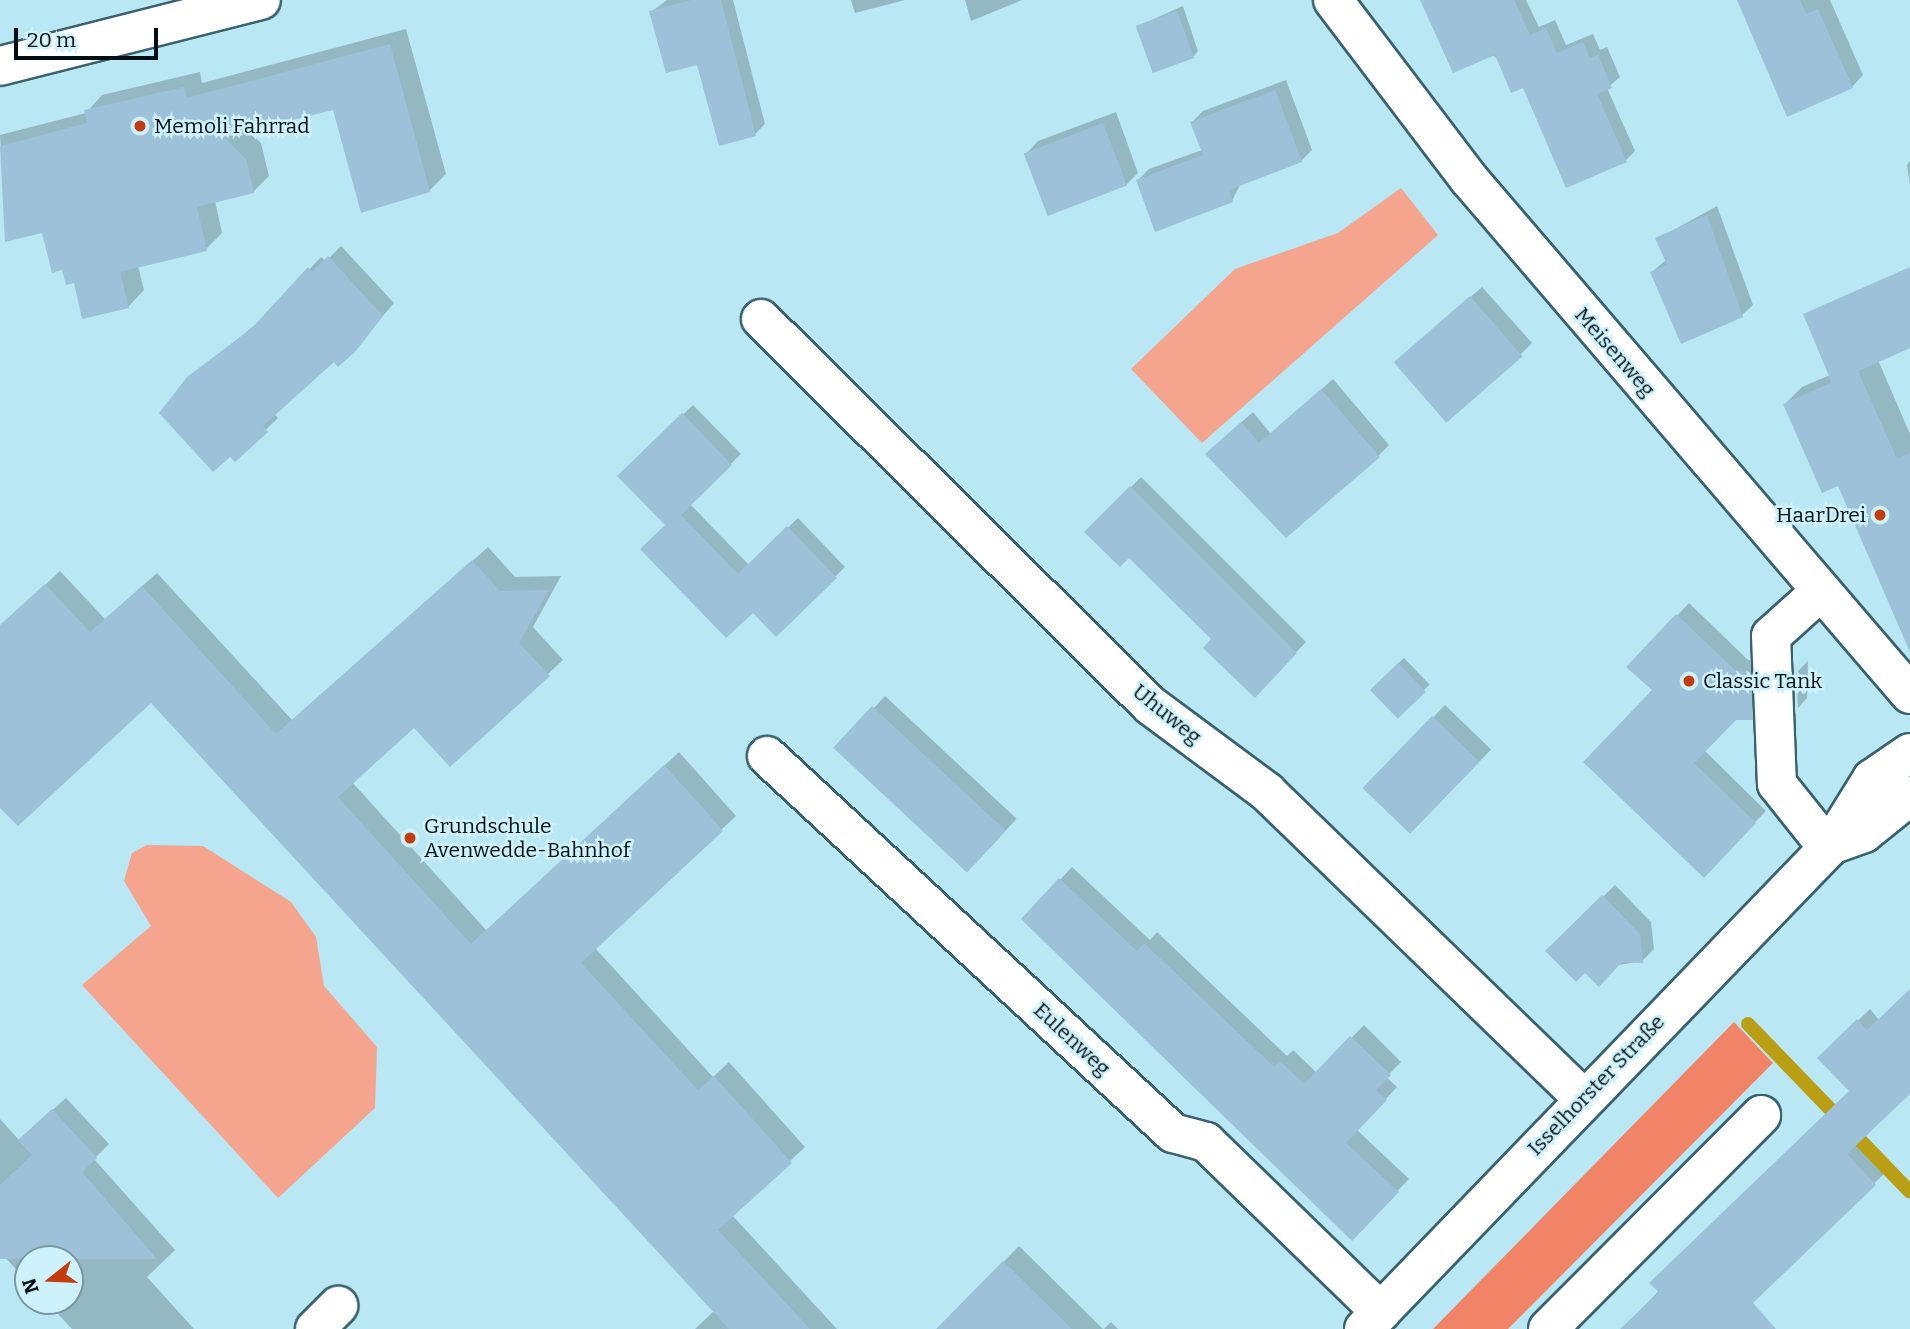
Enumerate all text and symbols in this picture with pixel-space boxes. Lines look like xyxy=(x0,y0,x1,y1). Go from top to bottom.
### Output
scale bar xyxy=(18,14,161,58)
text: 20 m xyxy=(27,27,76,53)
place label: Memoli Fahrrad xyxy=(154,113,310,139)
marker: Memoli Fahrrad xyxy=(132,118,148,134)
street label: Meisenweg xyxy=(1569,302,1661,402)
place label: HaarDrei xyxy=(1776,502,1866,528)
marker: HaarDrei xyxy=(1872,507,1888,523)
place label: Classic Tank xyxy=(1703,668,1822,694)
marker: Classic Tank xyxy=(1681,673,1697,689)
street label: Uhuweg xyxy=(1128,679,1206,749)
place label: Grundschule Avenwedde-Bahnhof xyxy=(424,813,630,863)
marker: Grundschule Avenwedde-Bahnhof xyxy=(402,830,418,846)
street label: Eulenweg xyxy=(1028,997,1116,1081)
street label: Isselhorster Straße xyxy=(1522,1009,1670,1161)
north arrow xyxy=(14,1245,84,1315)
text: N xyxy=(17,1276,44,1297)

